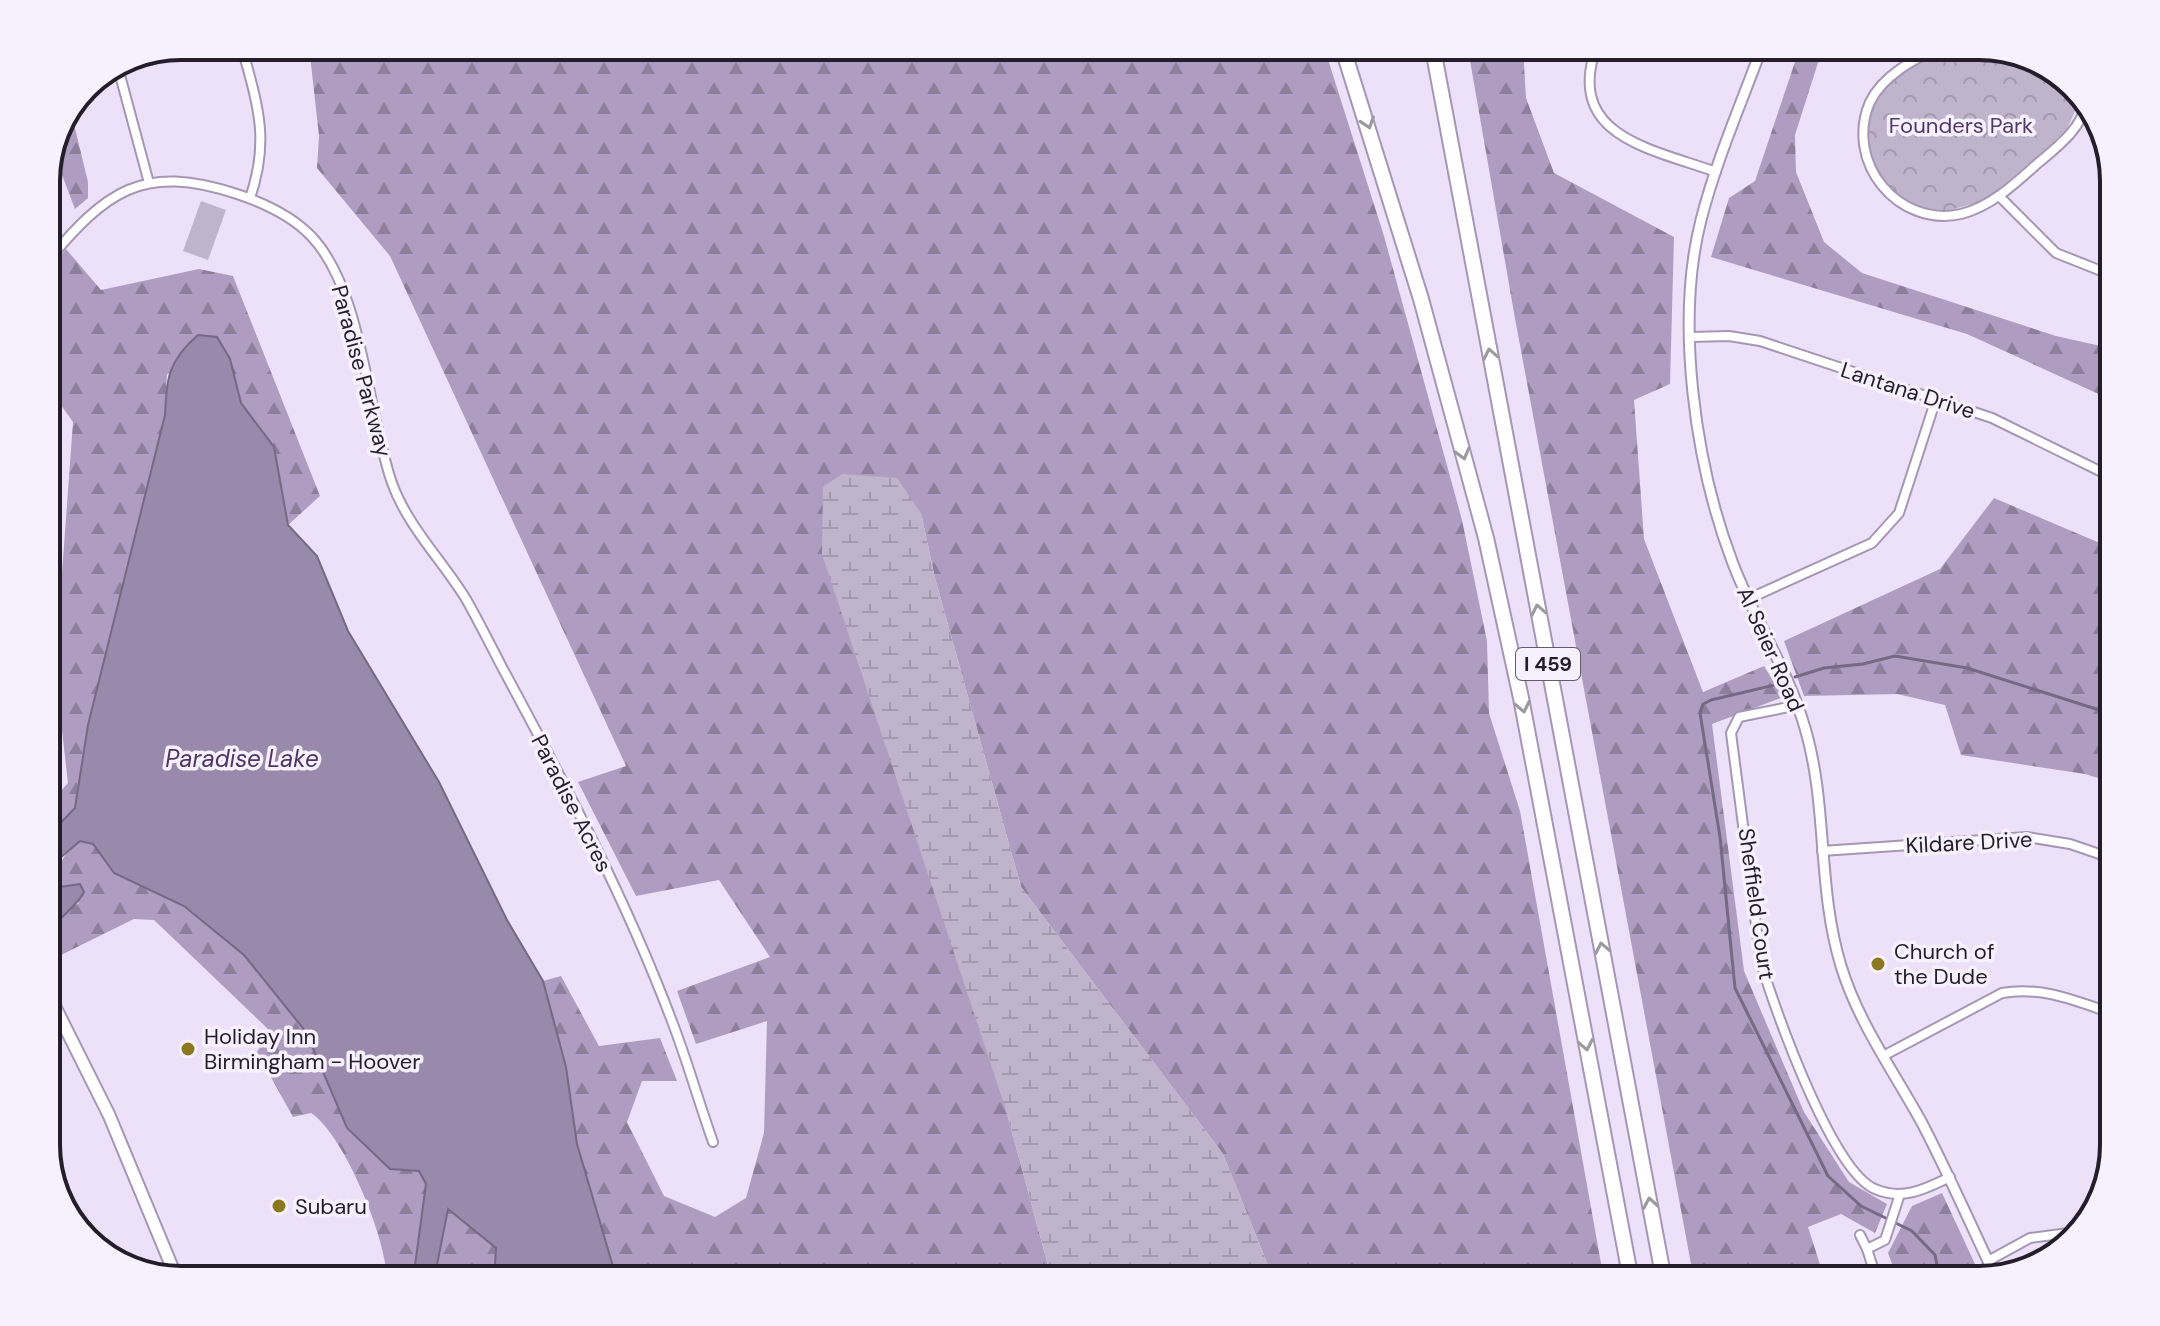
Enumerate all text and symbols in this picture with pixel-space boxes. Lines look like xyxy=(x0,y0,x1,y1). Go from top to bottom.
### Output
park label: Founders Park xyxy=(1889,111,2033,140)
one-way arrow xyxy=(1359,116,1375,130)
street label: Paradise Parkway xyxy=(325,282,398,460)
one-way arrow xyxy=(1483,347,1500,361)
street label: Lantana Drive xyxy=(1837,355,1979,426)
one-way arrow xyxy=(1454,446,1471,460)
street label: Al Seier Road xyxy=(1730,582,1811,716)
one-way arrow xyxy=(1531,603,1548,616)
road number: I 459 xyxy=(1516,648,1580,680)
one-way arrow xyxy=(1514,700,1531,713)
street label: Paradise Acres xyxy=(524,730,619,877)
water label: Paradise Lake xyxy=(165,743,319,774)
street label: Kildare Drive xyxy=(1905,825,2033,860)
street label: Sheffield Court xyxy=(1731,826,1782,982)
place label: Church of the Dude xyxy=(1894,937,1994,991)
one-way arrow xyxy=(1594,941,1611,955)
marker: Church of the Dude xyxy=(1869,955,1887,973)
place label: Holiday Inn Birmingham - Hoover xyxy=(204,1022,421,1076)
one-way arrow xyxy=(1577,1038,1594,1052)
marker: Holiday Inn Birmingham - Hoover xyxy=(179,1040,197,1058)
place label: Subaru xyxy=(295,1192,367,1221)
marker: Subaru xyxy=(270,1197,288,1215)
one-way arrow xyxy=(1642,1197,1659,1210)

